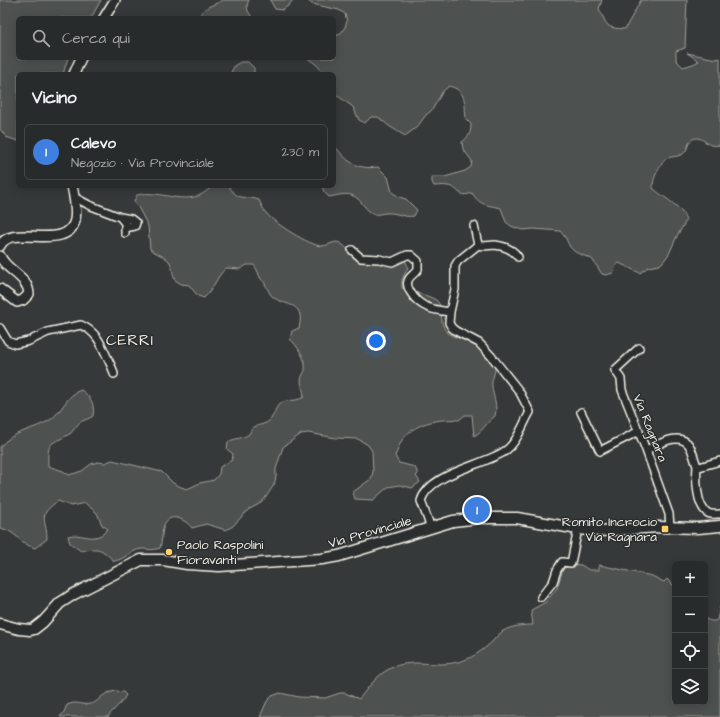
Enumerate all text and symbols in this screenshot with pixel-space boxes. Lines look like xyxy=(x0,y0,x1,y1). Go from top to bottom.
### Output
search box xyxy=(16,16,336,60)
icon: search xyxy=(30,27,52,49)
text: Cerca qui xyxy=(62,28,130,49)
text: Vicino xyxy=(32,86,77,110)
text: Calevo xyxy=(71,133,116,154)
text: 1 xyxy=(45,143,47,161)
text: 230 m xyxy=(281,143,319,161)
text: Negozio · Via Provinciale xyxy=(71,154,214,172)
district label: CERRI xyxy=(106,330,154,351)
your location xyxy=(366,331,386,351)
street label: Via Ragnara xyxy=(627,392,672,465)
pin: 1 xyxy=(464,495,490,525)
street label: Via Provinciale xyxy=(326,512,414,552)
place label: Romito Incrocio Via Ragnara xyxy=(562,513,658,547)
marker: Romito Incrocio Via Ragnara xyxy=(660,524,670,534)
place label: Paolo Raspolini Fioravanti xyxy=(177,536,263,569)
marker: Paolo Raspolini Fioravanti xyxy=(164,547,174,557)
map controls xyxy=(672,561,708,705)
button: + xyxy=(672,561,708,597)
button: − xyxy=(672,597,708,633)
button: locate xyxy=(672,633,708,669)
button: layers xyxy=(672,669,708,705)

